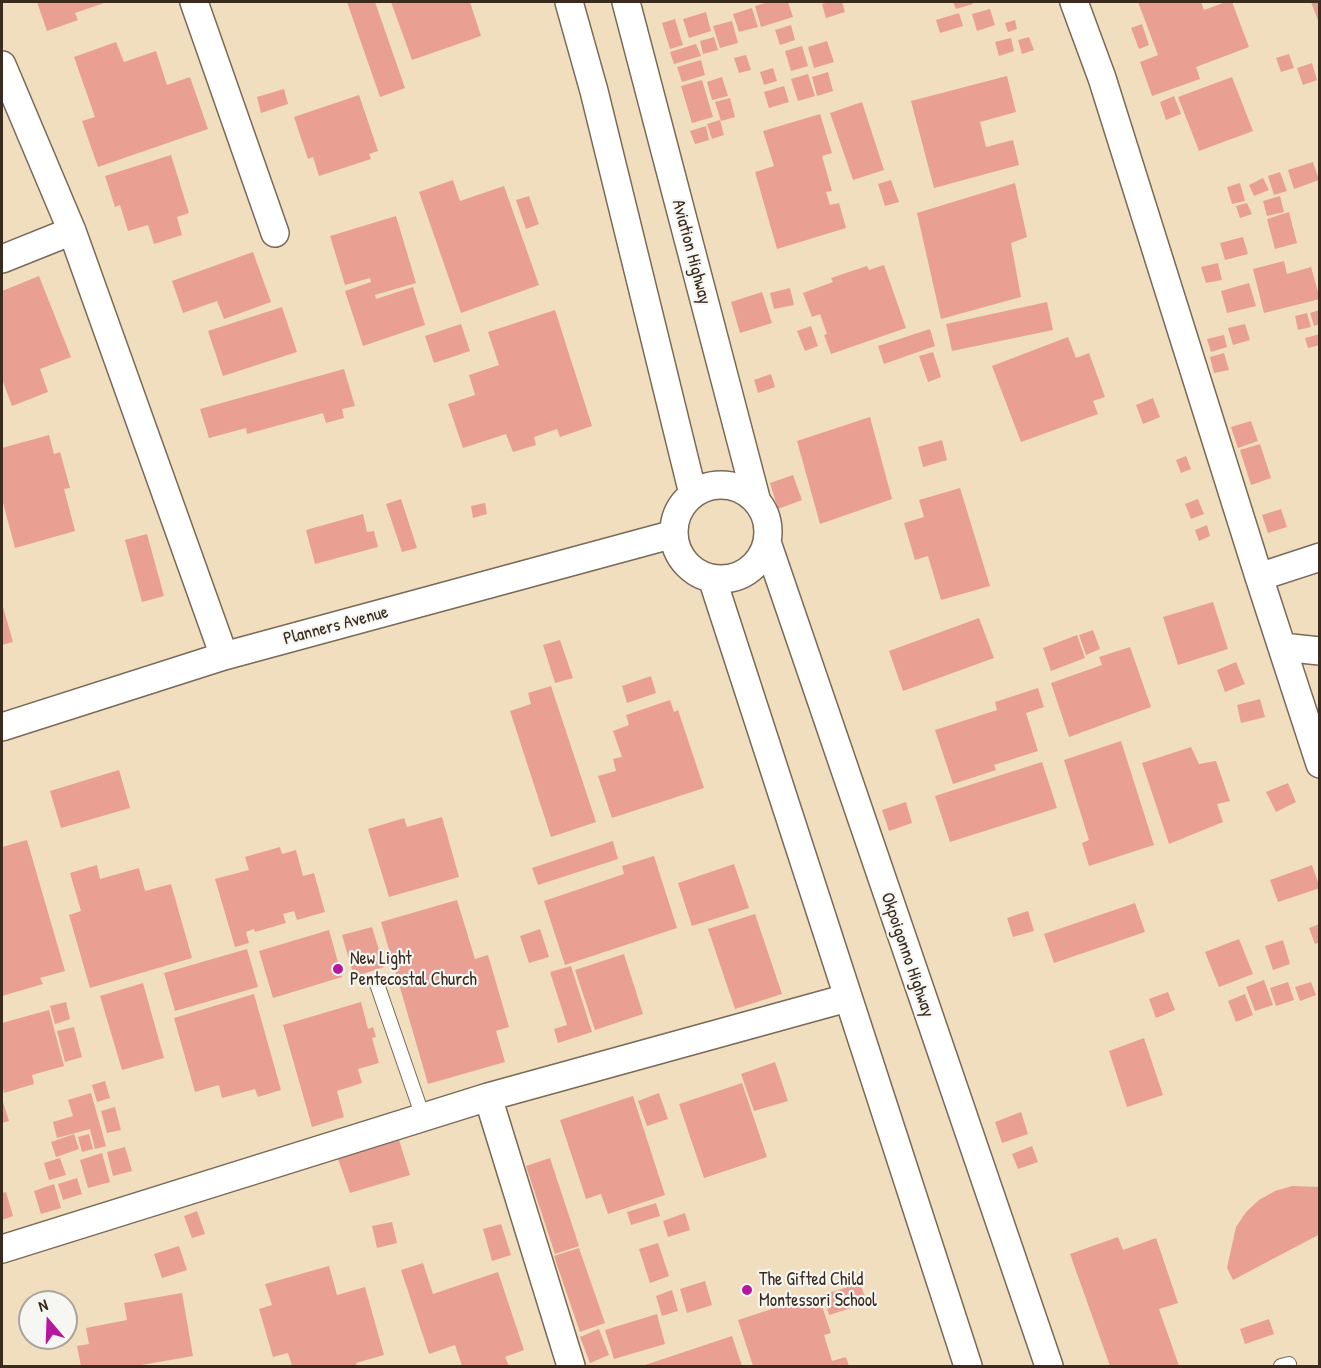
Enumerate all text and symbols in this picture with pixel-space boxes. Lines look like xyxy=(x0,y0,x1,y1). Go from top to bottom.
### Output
street label: Aviation Highway xyxy=(667,197,715,307)
street label: Planners Avenue xyxy=(281,602,391,650)
street label: Okpoigonno Highway xyxy=(876,890,938,1020)
place label: New Light Pentecostal Church xyxy=(350,948,477,990)
marker: New Light Pentecostal Church xyxy=(331,962,345,976)
place label: The Gifted Child Montessori School xyxy=(759,1269,877,1312)
marker: The Gifted Child Montessori School xyxy=(740,1283,754,1297)
north arrow xyxy=(18,1290,78,1350)
text: N xyxy=(35,1293,50,1317)

